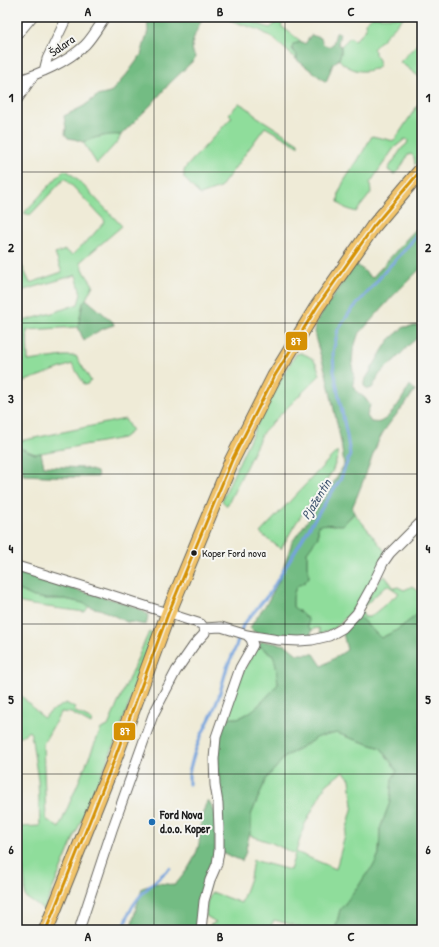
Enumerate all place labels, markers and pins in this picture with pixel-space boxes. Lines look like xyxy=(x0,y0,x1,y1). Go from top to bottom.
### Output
place label: Koper Ford nova xyxy=(202,546,266,560)
marker: Koper Ford nova xyxy=(189,548,199,558)
place label: Ford Nova d.o.o. Koper xyxy=(159,806,211,838)
marker: Ford Nova d.o.o. Koper xyxy=(147,817,157,827)

